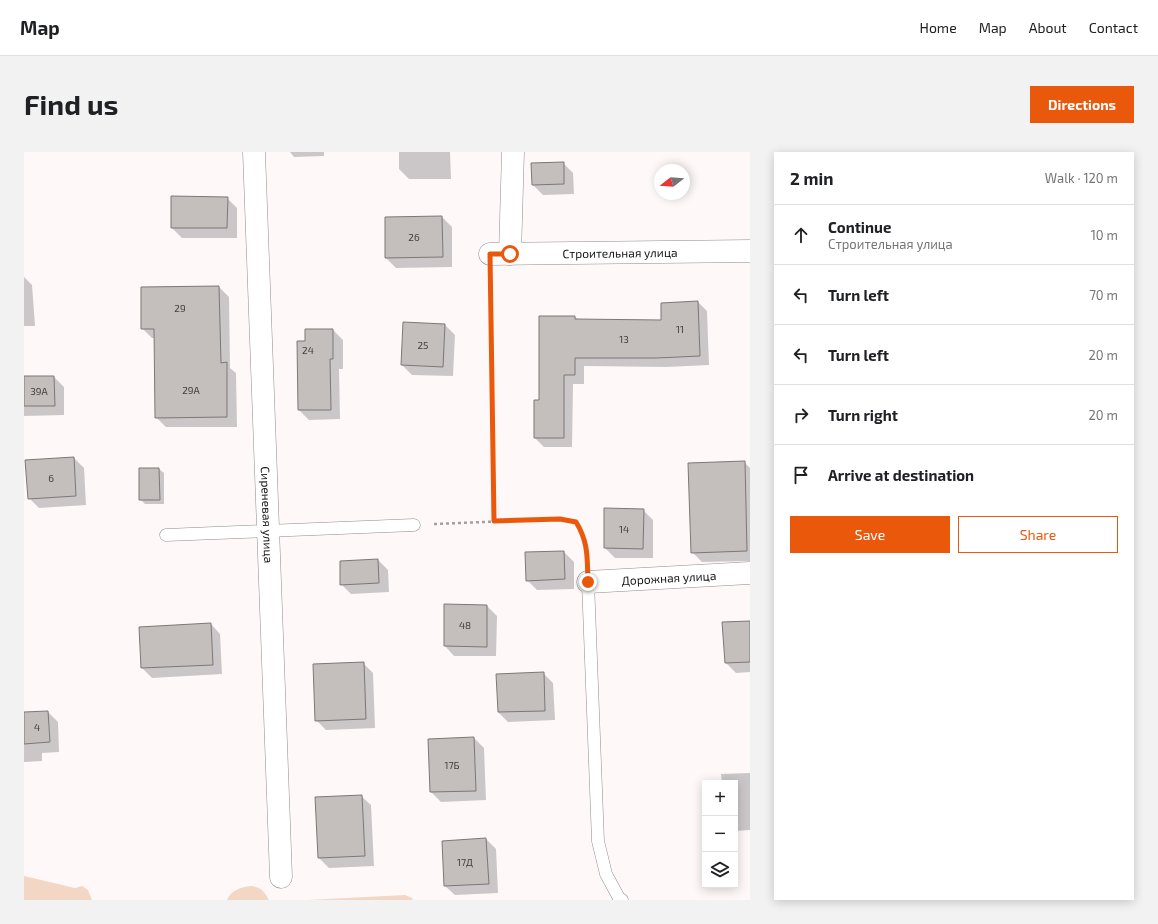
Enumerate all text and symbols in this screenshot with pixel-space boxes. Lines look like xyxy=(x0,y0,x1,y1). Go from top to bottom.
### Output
text: Map xyxy=(20,16,60,39)
text: Home xyxy=(920,19,957,36)
text: Map xyxy=(979,19,1007,36)
text: About xyxy=(1029,19,1067,36)
text: Contact xyxy=(1089,19,1138,36)
button: Directions xyxy=(1030,86,1134,123)
text: Find us xyxy=(24,87,118,121)
north arrow xyxy=(654,164,690,200)
text: 2 min xyxy=(790,168,833,188)
text: Walk · 120 m xyxy=(1045,170,1118,186)
text: Continue xyxy=(828,218,891,236)
icon: ahead xyxy=(790,224,812,246)
text: 10 m xyxy=(1091,227,1118,243)
house number: 26 xyxy=(408,231,420,243)
text: Строительная улица xyxy=(828,236,953,252)
route start xyxy=(501,245,519,263)
street label: Строительная улица xyxy=(562,245,678,260)
icon: left xyxy=(790,284,812,306)
text: Turn left xyxy=(828,286,889,304)
text: 70 m xyxy=(1089,287,1118,303)
house number: 29 xyxy=(174,302,186,314)
house number: 11 xyxy=(676,323,684,335)
house number: 13 xyxy=(619,333,629,345)
house number: 25 xyxy=(418,339,428,351)
house number: 24 xyxy=(302,344,314,356)
icon: left xyxy=(790,344,812,366)
text: Turn left xyxy=(828,346,889,364)
text: 20 m xyxy=(1089,347,1118,363)
house number: 29А xyxy=(182,384,201,396)
house number: 39А xyxy=(30,385,49,397)
icon: right xyxy=(790,404,812,426)
text: Turn right xyxy=(828,406,898,424)
text: 20 m xyxy=(1089,407,1118,423)
icon: arrive xyxy=(790,464,812,486)
street label: Сиреневая улица xyxy=(259,466,276,563)
text: Arrive at destination xyxy=(828,466,974,484)
house number: 6 xyxy=(48,472,54,484)
button: Save xyxy=(790,516,950,553)
button: Share xyxy=(958,516,1118,553)
house number: 14 xyxy=(619,523,629,535)
street label: Дорожная улица xyxy=(621,568,717,587)
route end xyxy=(579,573,597,591)
house number: 48 xyxy=(459,619,471,631)
house number: 4 xyxy=(34,721,40,733)
house number: 17Б xyxy=(444,759,460,771)
map controls xyxy=(702,780,738,888)
button: + xyxy=(702,780,738,816)
button: − xyxy=(702,816,738,852)
button: layers xyxy=(702,852,738,888)
house number: 17Д xyxy=(457,856,473,868)

